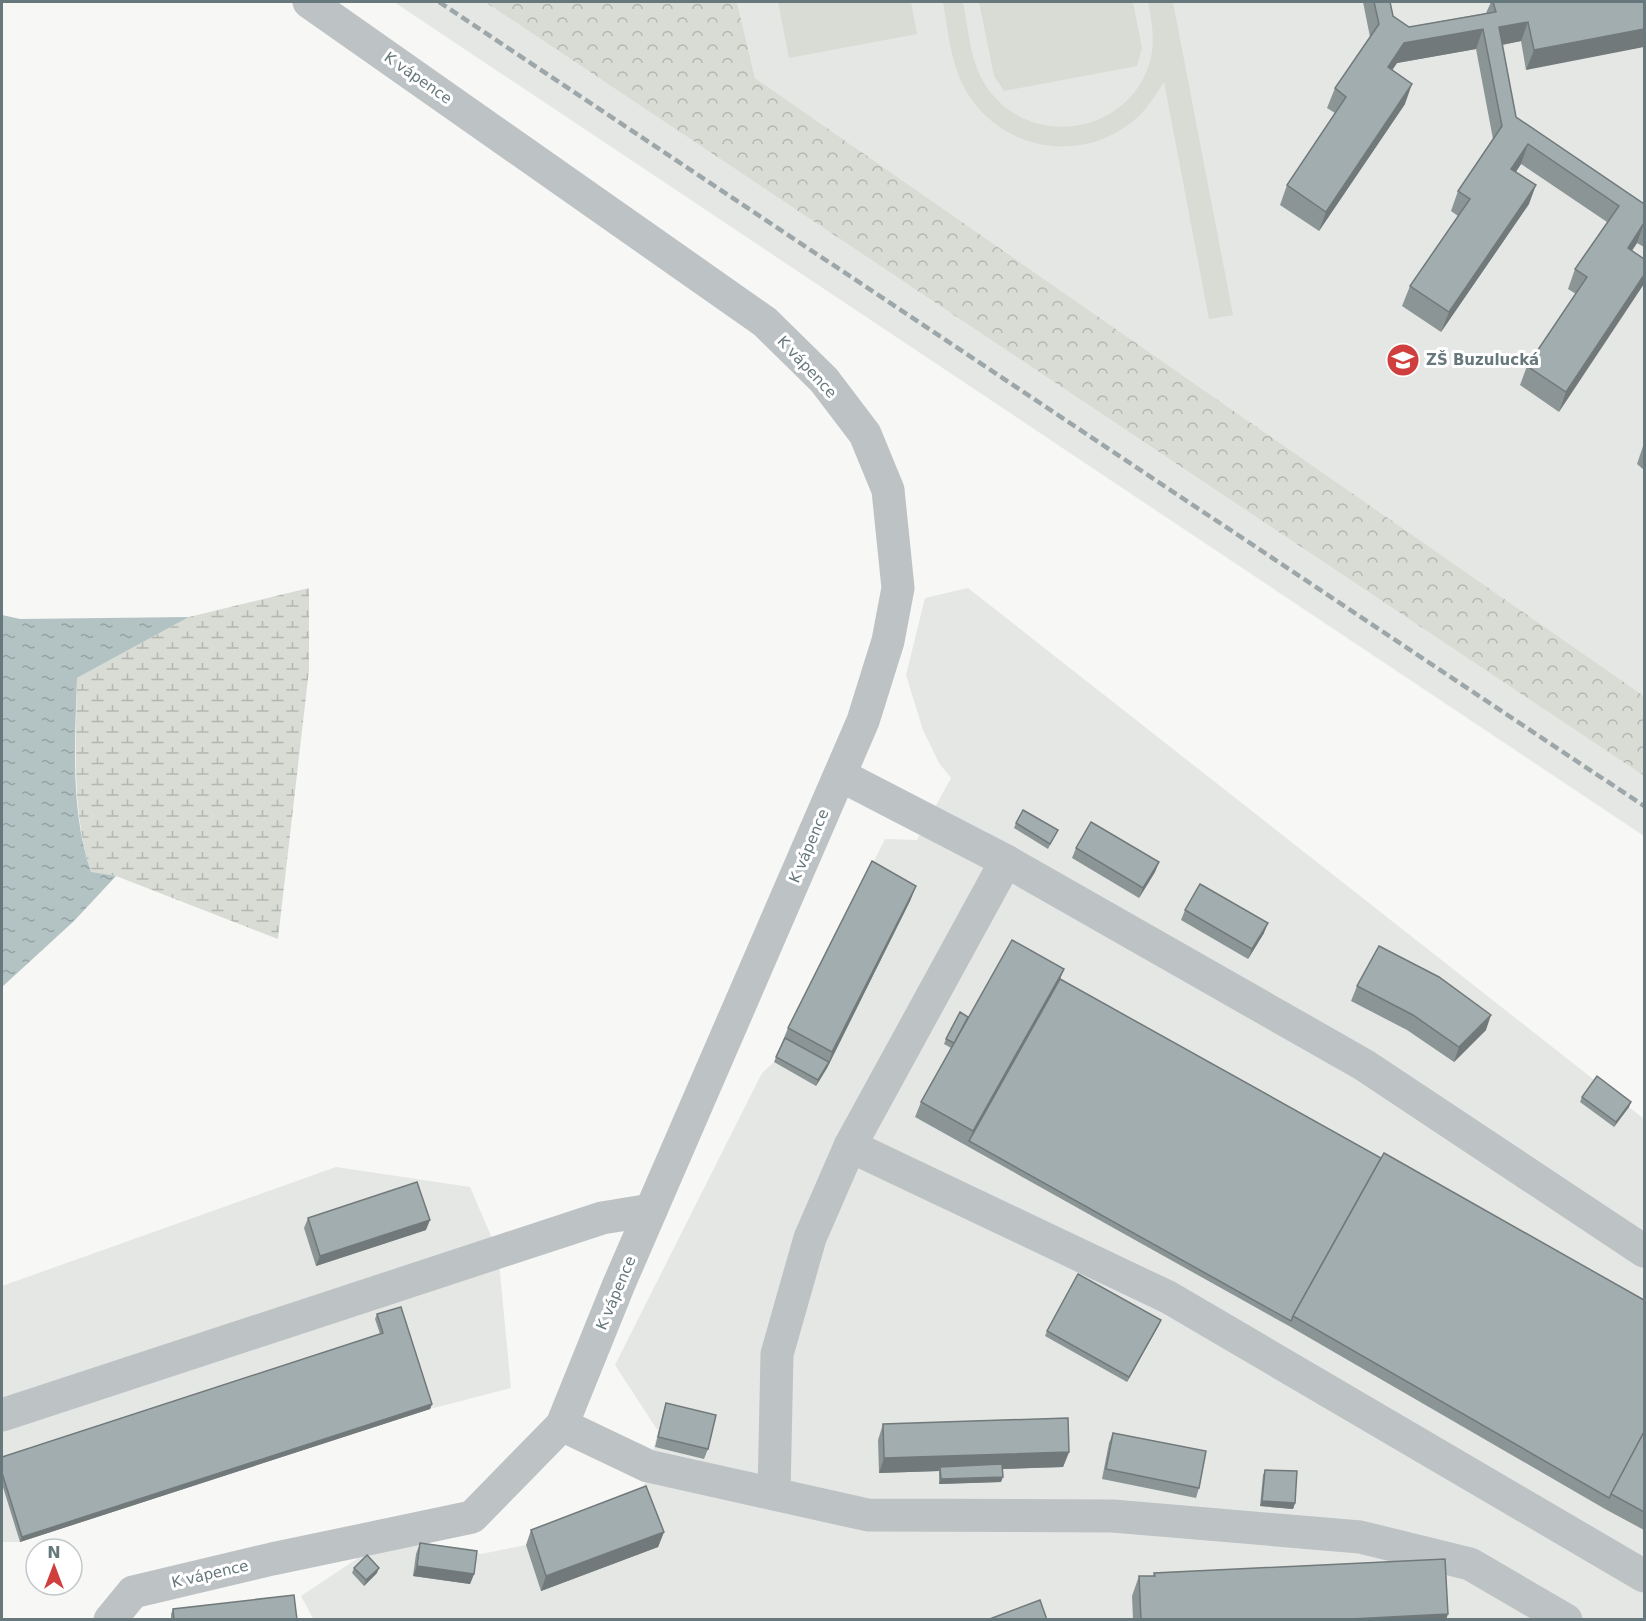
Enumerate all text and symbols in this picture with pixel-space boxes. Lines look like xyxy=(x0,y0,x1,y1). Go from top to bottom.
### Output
street label: K vápence xyxy=(381,48,455,108)
street label: K vápence xyxy=(774,332,840,402)
school or university icon: ZŠ Buzulucká xyxy=(1385,342,1421,378)
place label: ZŠ Buzulucká xyxy=(1426,350,1539,369)
street label: K vápence xyxy=(785,806,833,886)
street label: K vápence xyxy=(592,1253,640,1333)
north arrow xyxy=(24,1537,84,1597)
text: N xyxy=(47,1543,61,1562)
street label: K vápence xyxy=(170,1556,250,1592)

